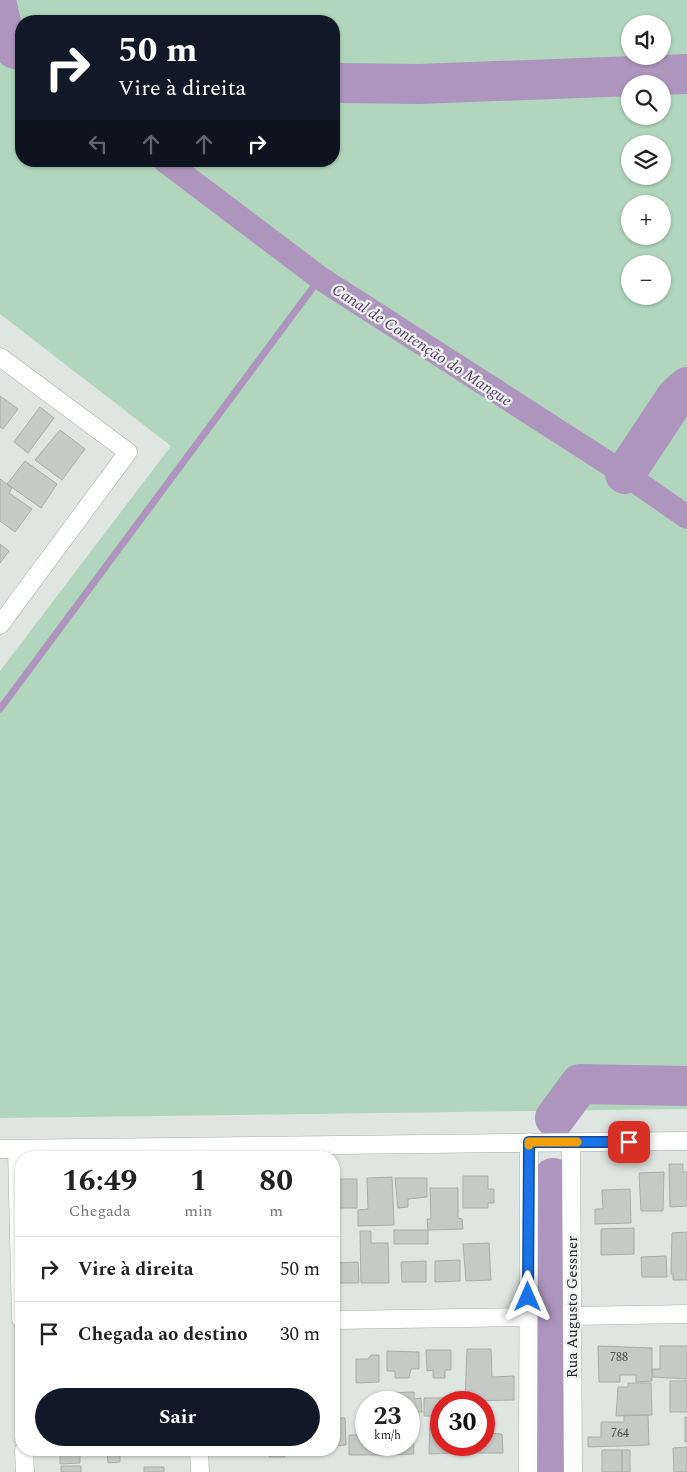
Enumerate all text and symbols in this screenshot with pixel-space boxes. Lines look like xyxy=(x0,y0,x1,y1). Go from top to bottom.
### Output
map controls xyxy=(621,15,671,305)
button: sound xyxy=(621,15,671,65)
text: 50 m xyxy=(118,24,198,77)
icon: right xyxy=(35,35,100,100)
text: Vire à direita xyxy=(118,72,246,105)
button: search xyxy=(621,75,671,125)
icon: left xyxy=(84,130,112,158)
icon: ahead xyxy=(137,130,165,158)
icon: ahead xyxy=(190,130,218,158)
icon: right xyxy=(243,130,271,158)
button: layers xyxy=(621,135,671,185)
button: + xyxy=(621,195,671,245)
button: − xyxy=(621,255,671,305)
water label: Canal de Contenção do Mangue xyxy=(327,278,517,412)
pin xyxy=(608,1121,650,1163)
icon: arrive xyxy=(615,1128,643,1156)
text: 16:49 xyxy=(62,1158,137,1204)
text: 1 xyxy=(190,1158,207,1204)
text: 80 xyxy=(259,1158,293,1204)
text: Chegada xyxy=(69,1199,131,1223)
text: min xyxy=(184,1199,212,1223)
text: m xyxy=(269,1199,283,1223)
street label: Rua Augusto Gessner xyxy=(561,1236,584,1378)
icon: right xyxy=(35,1255,63,1283)
text: Vire à direita xyxy=(78,1255,194,1284)
text: 50 m xyxy=(280,1255,320,1284)
position arrow xyxy=(501,1270,553,1322)
icon: arrive xyxy=(35,1320,63,1348)
text: Chegada ao destino xyxy=(78,1320,248,1349)
text: 30 m xyxy=(280,1320,320,1349)
house number: 788 xyxy=(610,1348,628,1367)
button: Sair xyxy=(35,1388,320,1446)
speed limit sign: 30 xyxy=(430,1391,495,1456)
text: 23 xyxy=(373,1398,402,1436)
house number: 764 xyxy=(611,1424,629,1443)
text: km/h xyxy=(374,1426,401,1445)

